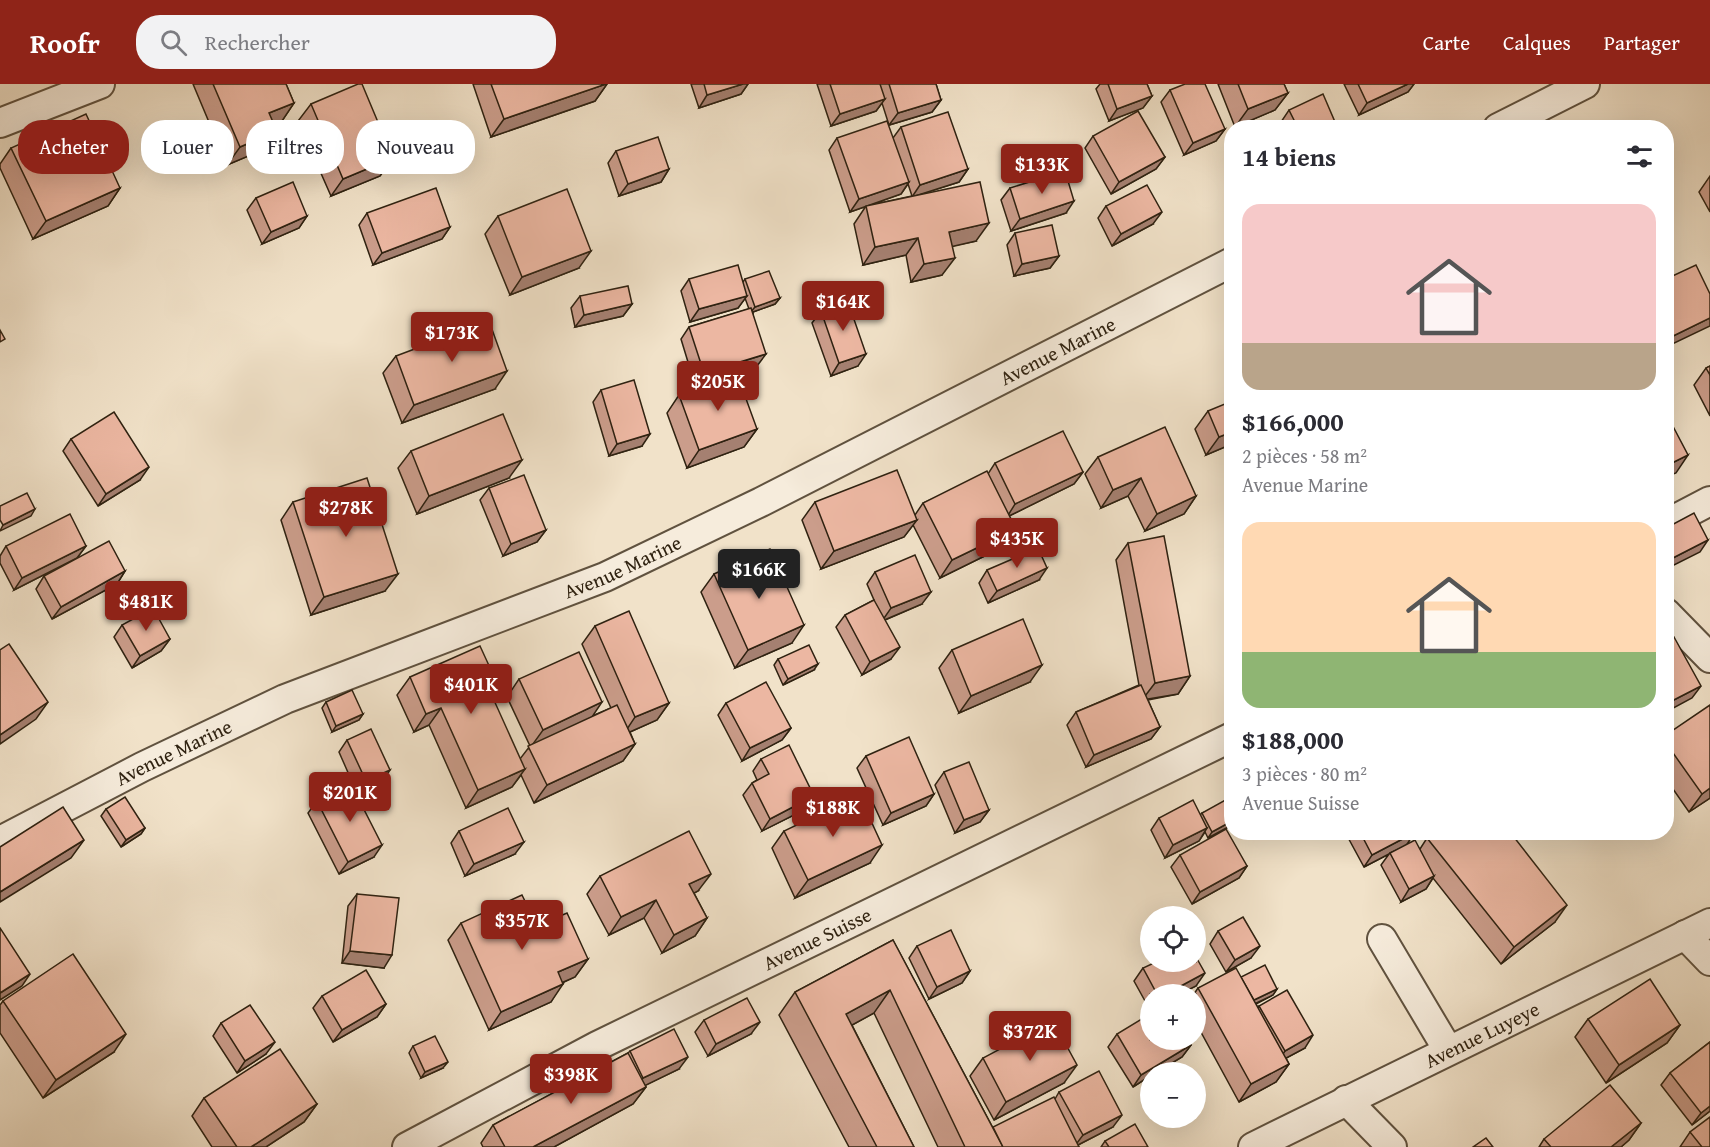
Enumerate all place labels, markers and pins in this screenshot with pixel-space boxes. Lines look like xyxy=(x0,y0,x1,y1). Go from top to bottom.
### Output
pin: $133K xyxy=(1000,144,1084,195)
pin: $164K xyxy=(801,281,885,332)
pin: $173K xyxy=(410,312,494,363)
pin: $205K xyxy=(676,361,760,412)
pin: $278K xyxy=(304,487,388,538)
pin: $435K xyxy=(975,518,1059,569)
pin: $166K xyxy=(717,549,801,600)
pin: $481K xyxy=(104,581,188,632)
pin: $401K xyxy=(429,664,513,715)
pin: $201K xyxy=(308,772,392,823)
pin: $188K xyxy=(791,787,875,838)
pin: $357K xyxy=(480,900,564,951)
pin: $372K xyxy=(988,1011,1072,1062)
pin: $398K xyxy=(529,1054,613,1105)

